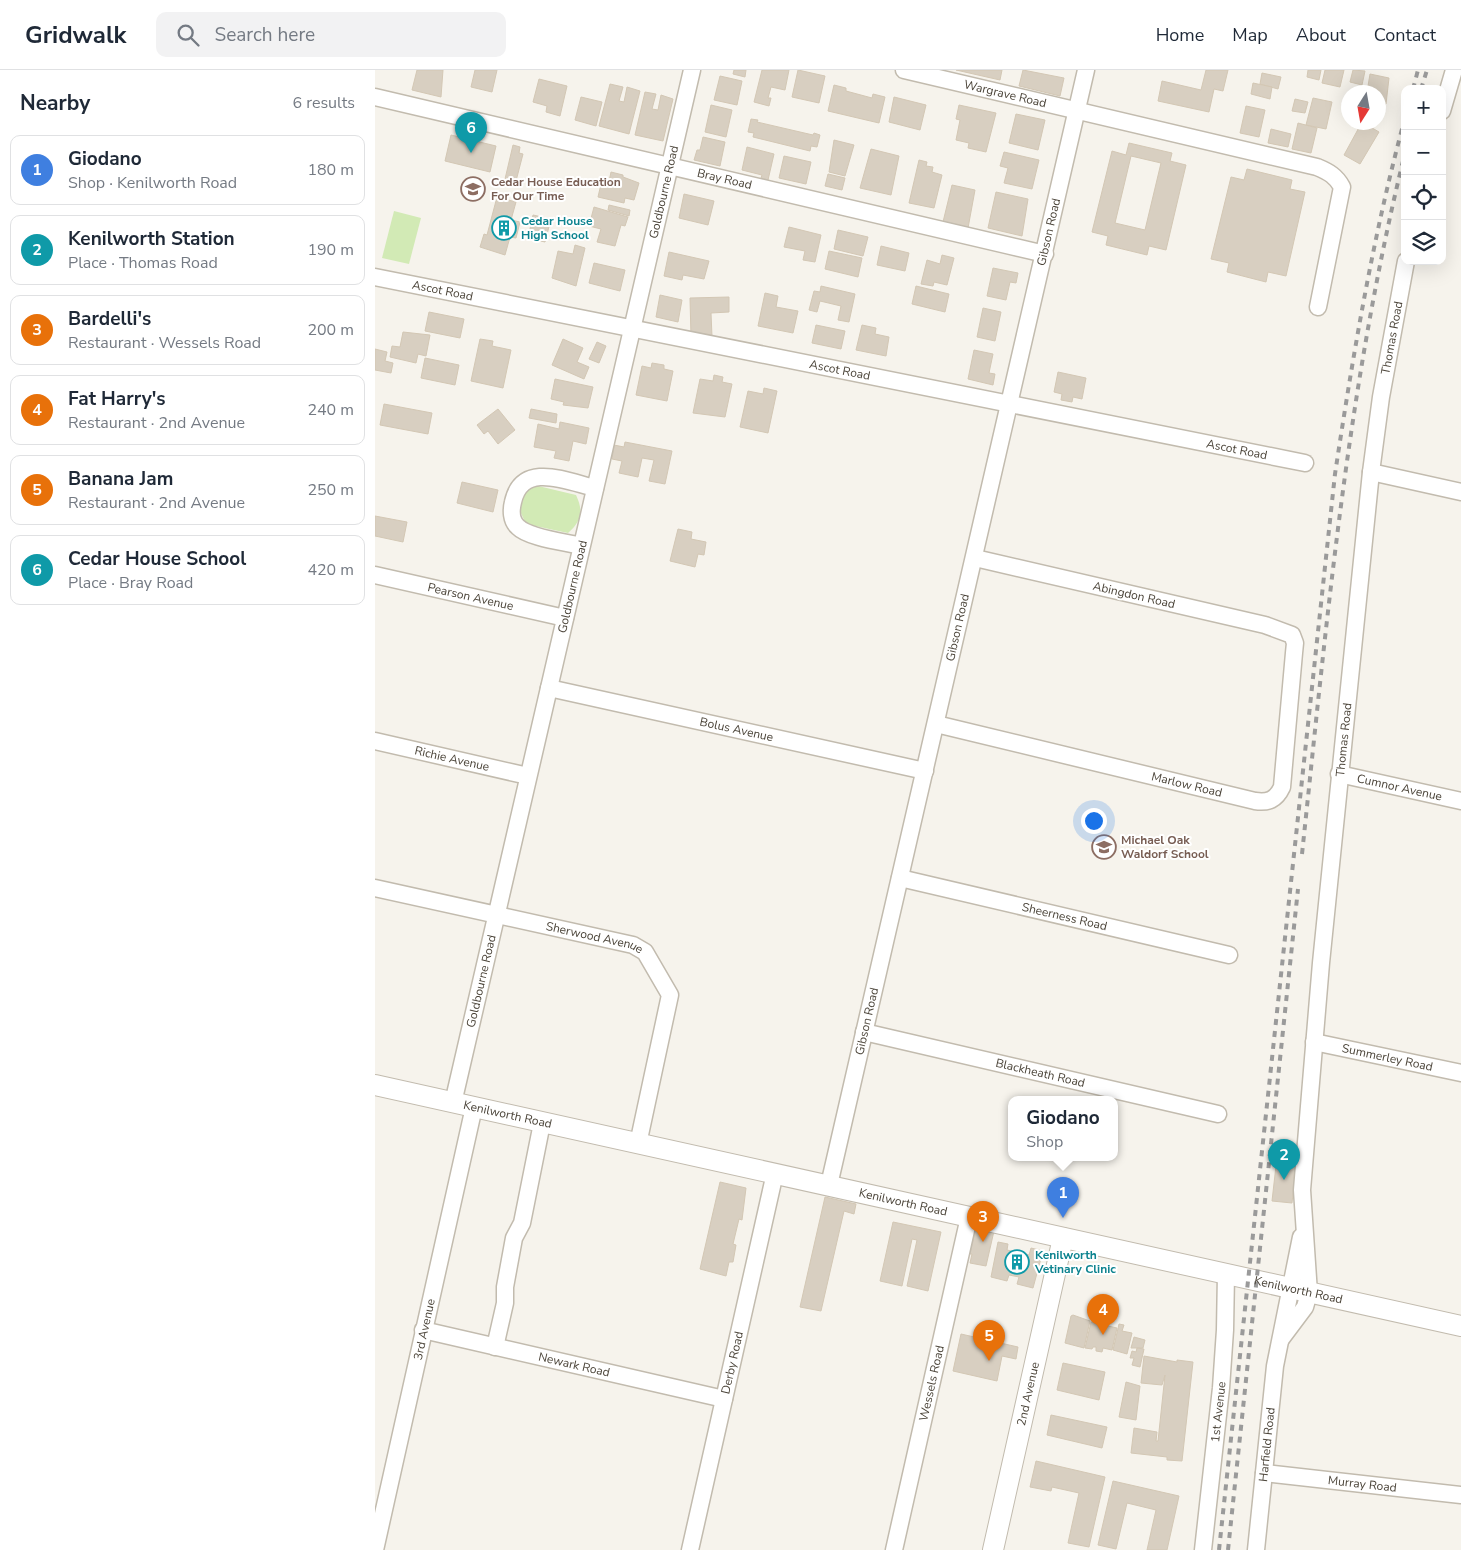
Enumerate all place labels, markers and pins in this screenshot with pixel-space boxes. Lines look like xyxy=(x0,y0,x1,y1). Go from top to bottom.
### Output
pin: 6 xyxy=(455,112,487,153)
place label: Cedar House Education For Our Time xyxy=(491,174,621,204)
school or university icon: Cedar House Education For Our Time xyxy=(460,176,486,202)
place label: Cedar House High School xyxy=(521,213,593,243)
building icon: Cedar House High School xyxy=(491,215,517,241)
place label: Michael Oak Waldorf School xyxy=(1121,832,1209,862)
school or university icon: Michael Oak Waldorf School xyxy=(1091,834,1117,860)
pin: 2 xyxy=(1268,1139,1300,1180)
pin: 1 xyxy=(1047,1177,1079,1218)
pin: 3 xyxy=(967,1201,999,1242)
place label: Kenilworth Vetinary Clinic xyxy=(1034,1247,1116,1277)
building icon: Kenilworth Vetinary Clinic xyxy=(1004,1249,1030,1275)
pin: 4 xyxy=(1087,1294,1119,1335)
pin: 5 xyxy=(973,1320,1005,1361)

